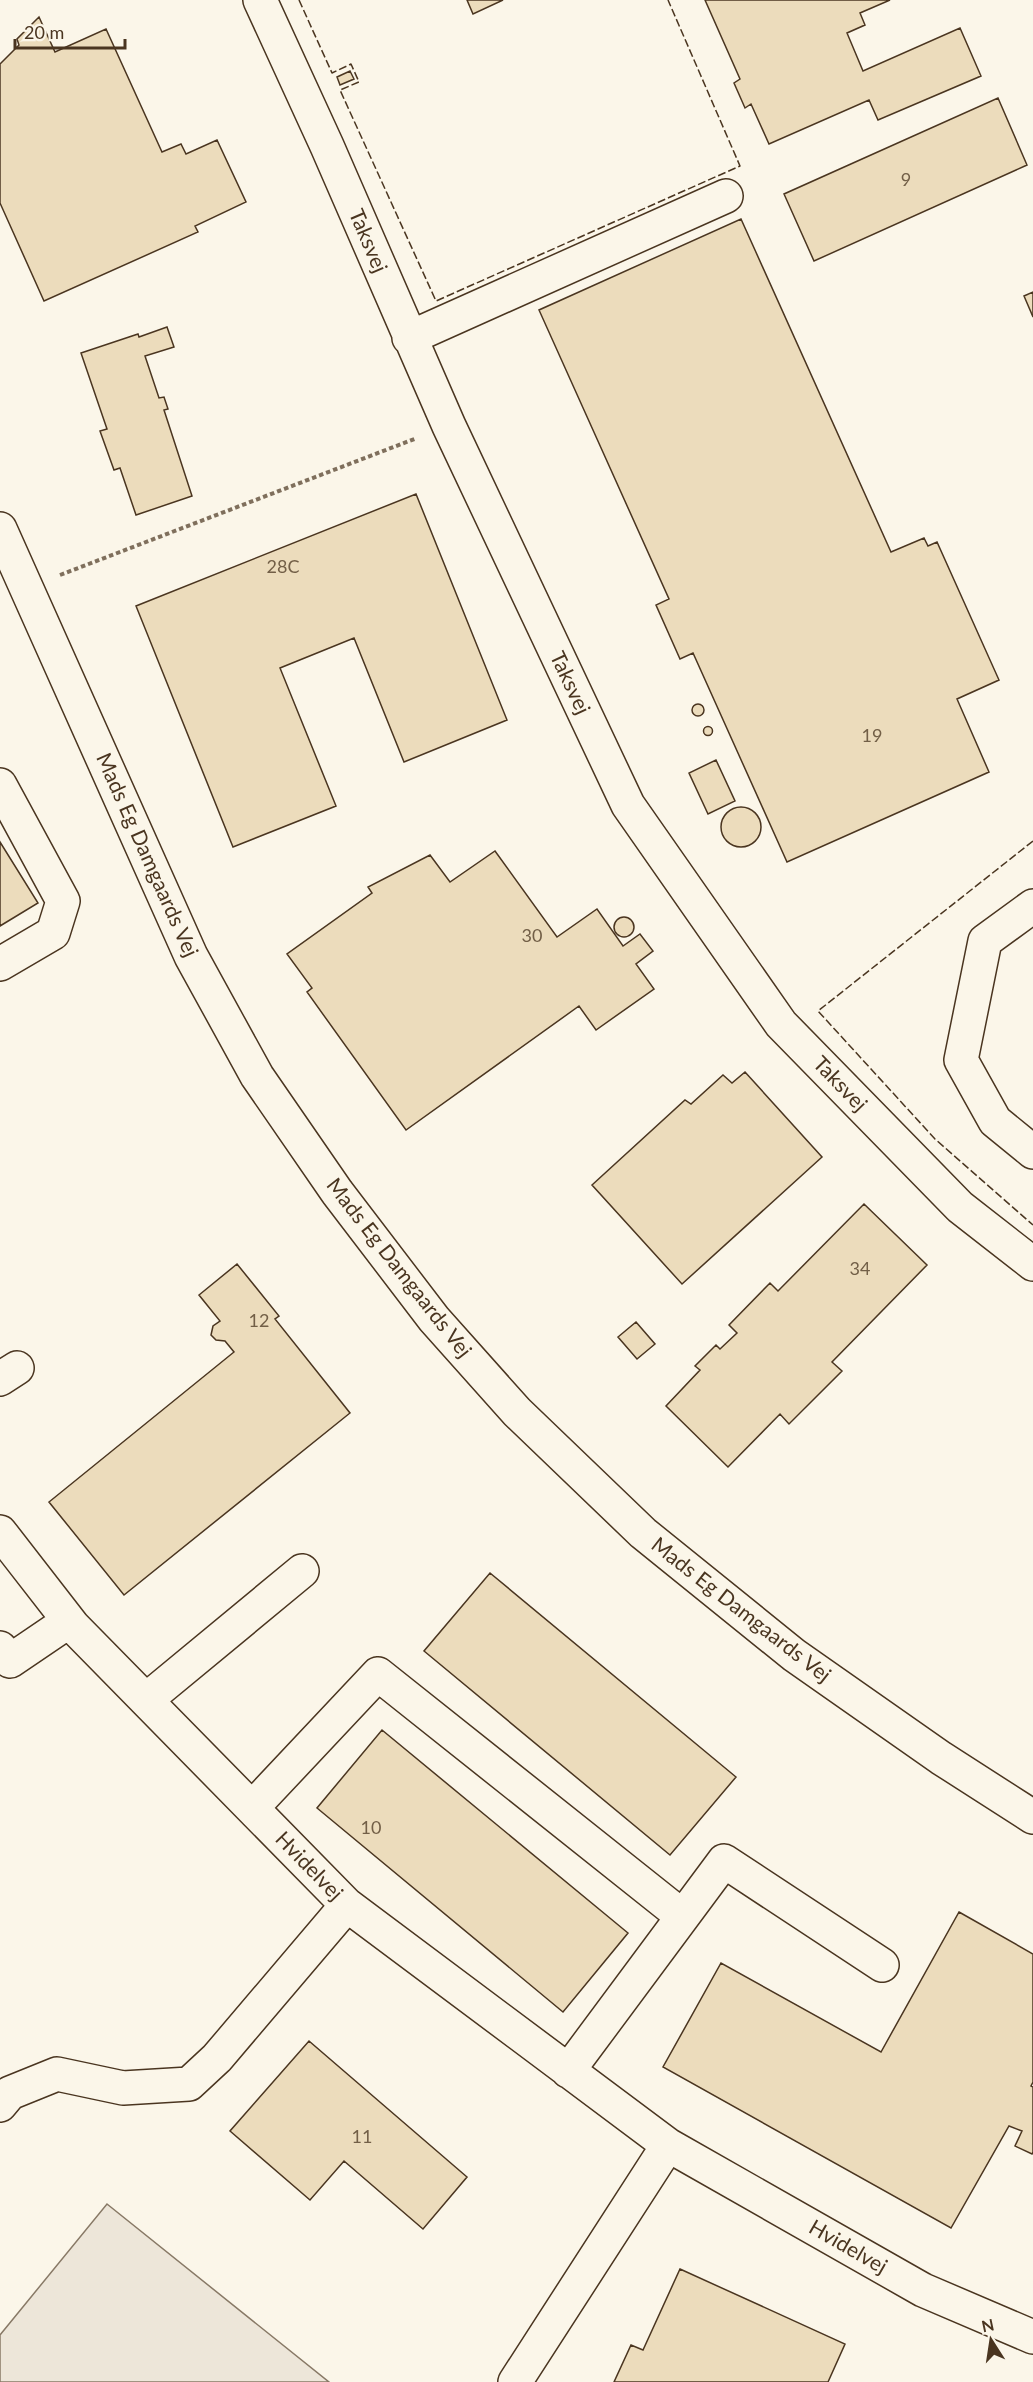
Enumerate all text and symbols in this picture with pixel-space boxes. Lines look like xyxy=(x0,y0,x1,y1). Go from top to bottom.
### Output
scale bar xyxy=(15,12,124,50)
text: 20 m xyxy=(24,21,64,43)
house number: 9 xyxy=(901,168,911,190)
street label: Taksvej xyxy=(345,205,394,276)
house number: 28C xyxy=(267,555,299,577)
street label: Taksvej xyxy=(546,647,597,718)
house number: 19 xyxy=(862,724,882,746)
street label: Mads Eg Damgaards Vej xyxy=(92,749,205,960)
house number: 30 xyxy=(522,924,542,946)
street label: Taksvej xyxy=(809,1050,873,1116)
street label: Mads Eg Damgaards Vej xyxy=(322,1172,478,1362)
house number: 34 xyxy=(850,1257,870,1279)
house number: 12 xyxy=(249,1309,269,1331)
street label: Mads Eg Damgaards Vej xyxy=(647,1531,837,1687)
house number: 10 xyxy=(361,1816,381,1838)
street label: Hvidelvej xyxy=(271,1825,349,1905)
house number: 11 xyxy=(352,2125,372,2147)
street label: Hvidelvej xyxy=(805,2213,892,2278)
north arrow xyxy=(961,2310,1021,2370)
text: N xyxy=(980,2314,996,2335)

